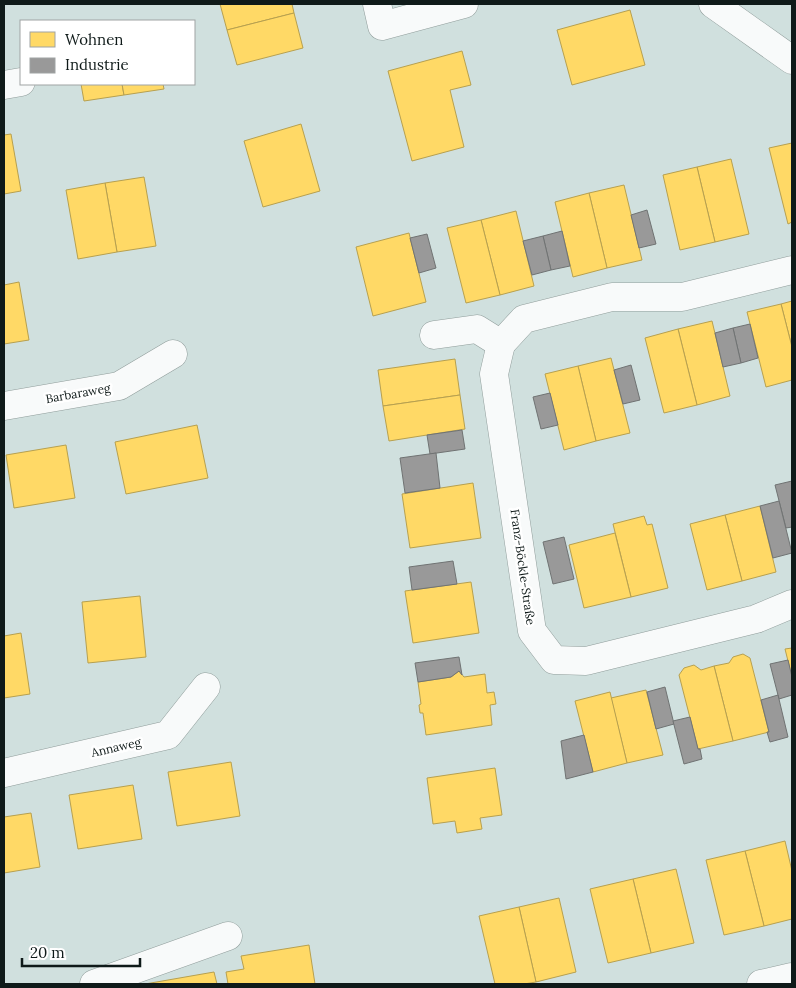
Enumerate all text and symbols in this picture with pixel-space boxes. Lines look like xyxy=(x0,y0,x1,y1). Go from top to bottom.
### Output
legend xyxy=(20,20,195,85)
text: Wohnen xyxy=(65,30,123,49)
text: Industrie xyxy=(65,55,129,74)
street label: Barbaraweg xyxy=(44,380,112,406)
street label: Franz-Böckle-Straße xyxy=(507,508,539,626)
street label: Annaweg xyxy=(89,734,143,760)
scale bar xyxy=(22,936,140,968)
text: 20 m xyxy=(30,943,65,962)

